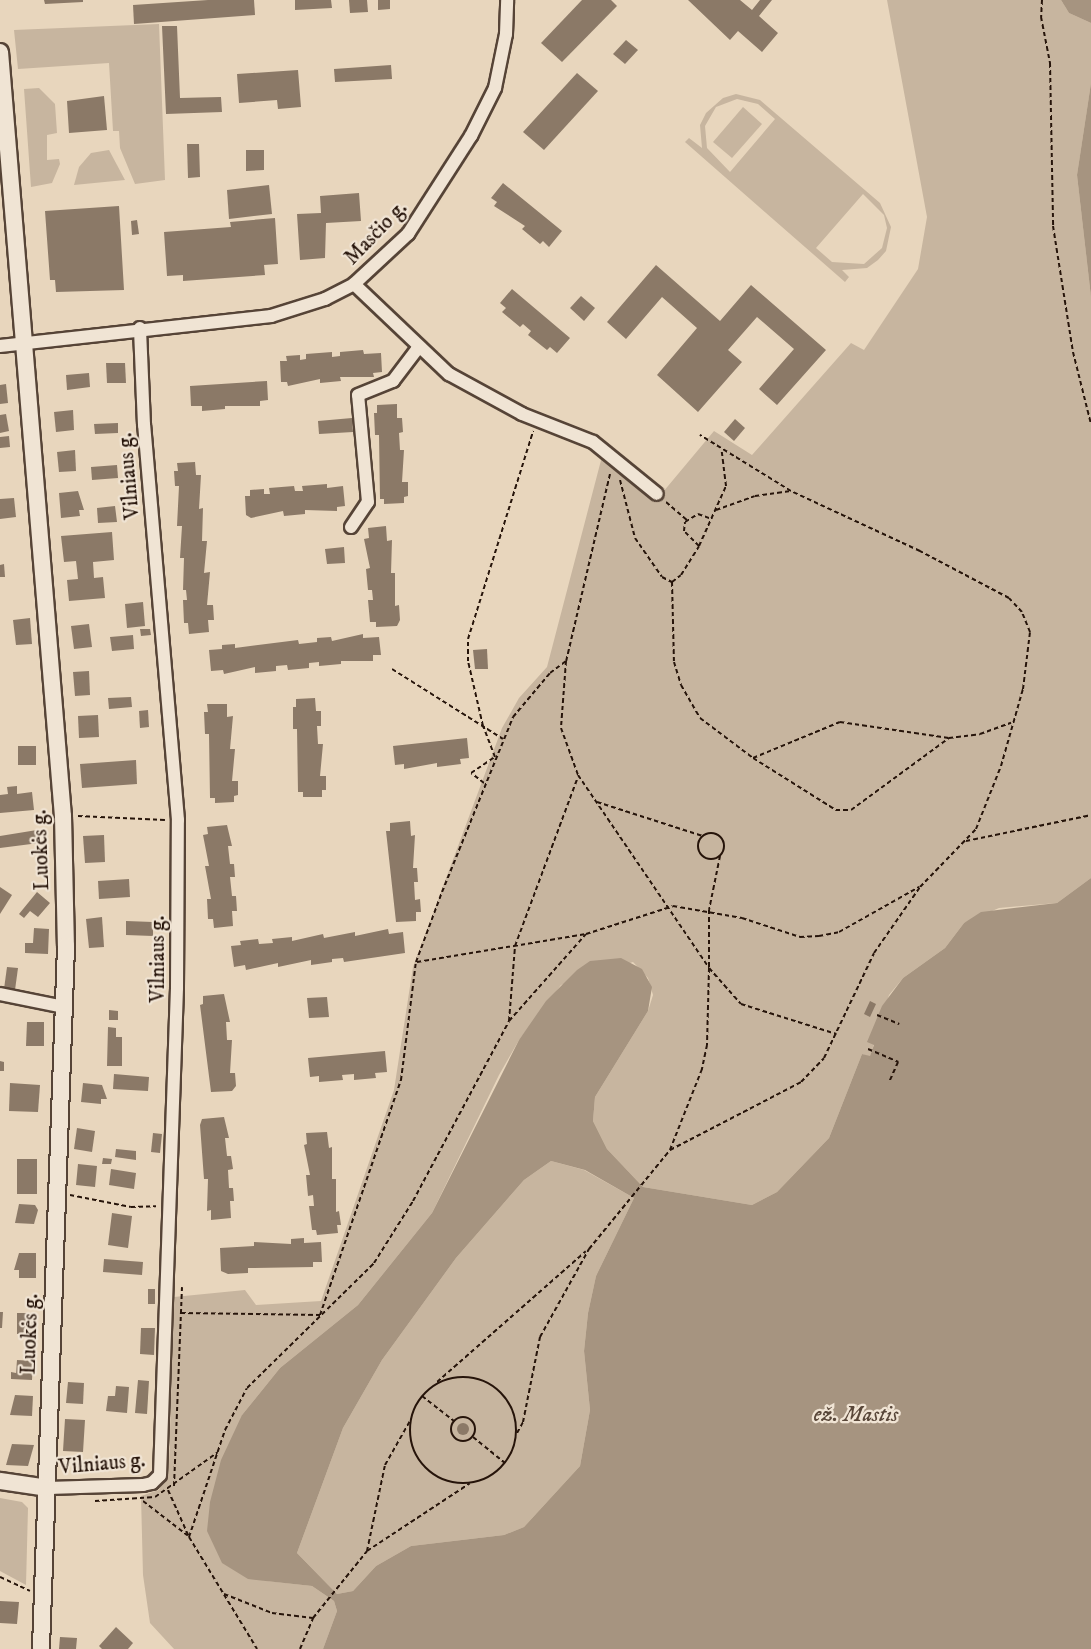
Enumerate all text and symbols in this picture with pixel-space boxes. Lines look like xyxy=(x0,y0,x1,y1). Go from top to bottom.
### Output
street label: Masčio g. xyxy=(339,196,413,270)
street label: Vilniaus g. xyxy=(113,432,145,520)
street label: Luokės g. xyxy=(27,809,55,891)
street label: Vilniaus g. xyxy=(145,915,171,1003)
street label: Luokės g. xyxy=(16,1293,44,1375)
water label: ež. Mastis xyxy=(814,1402,898,1428)
street label: Vilniaus g. xyxy=(58,1448,146,1480)

